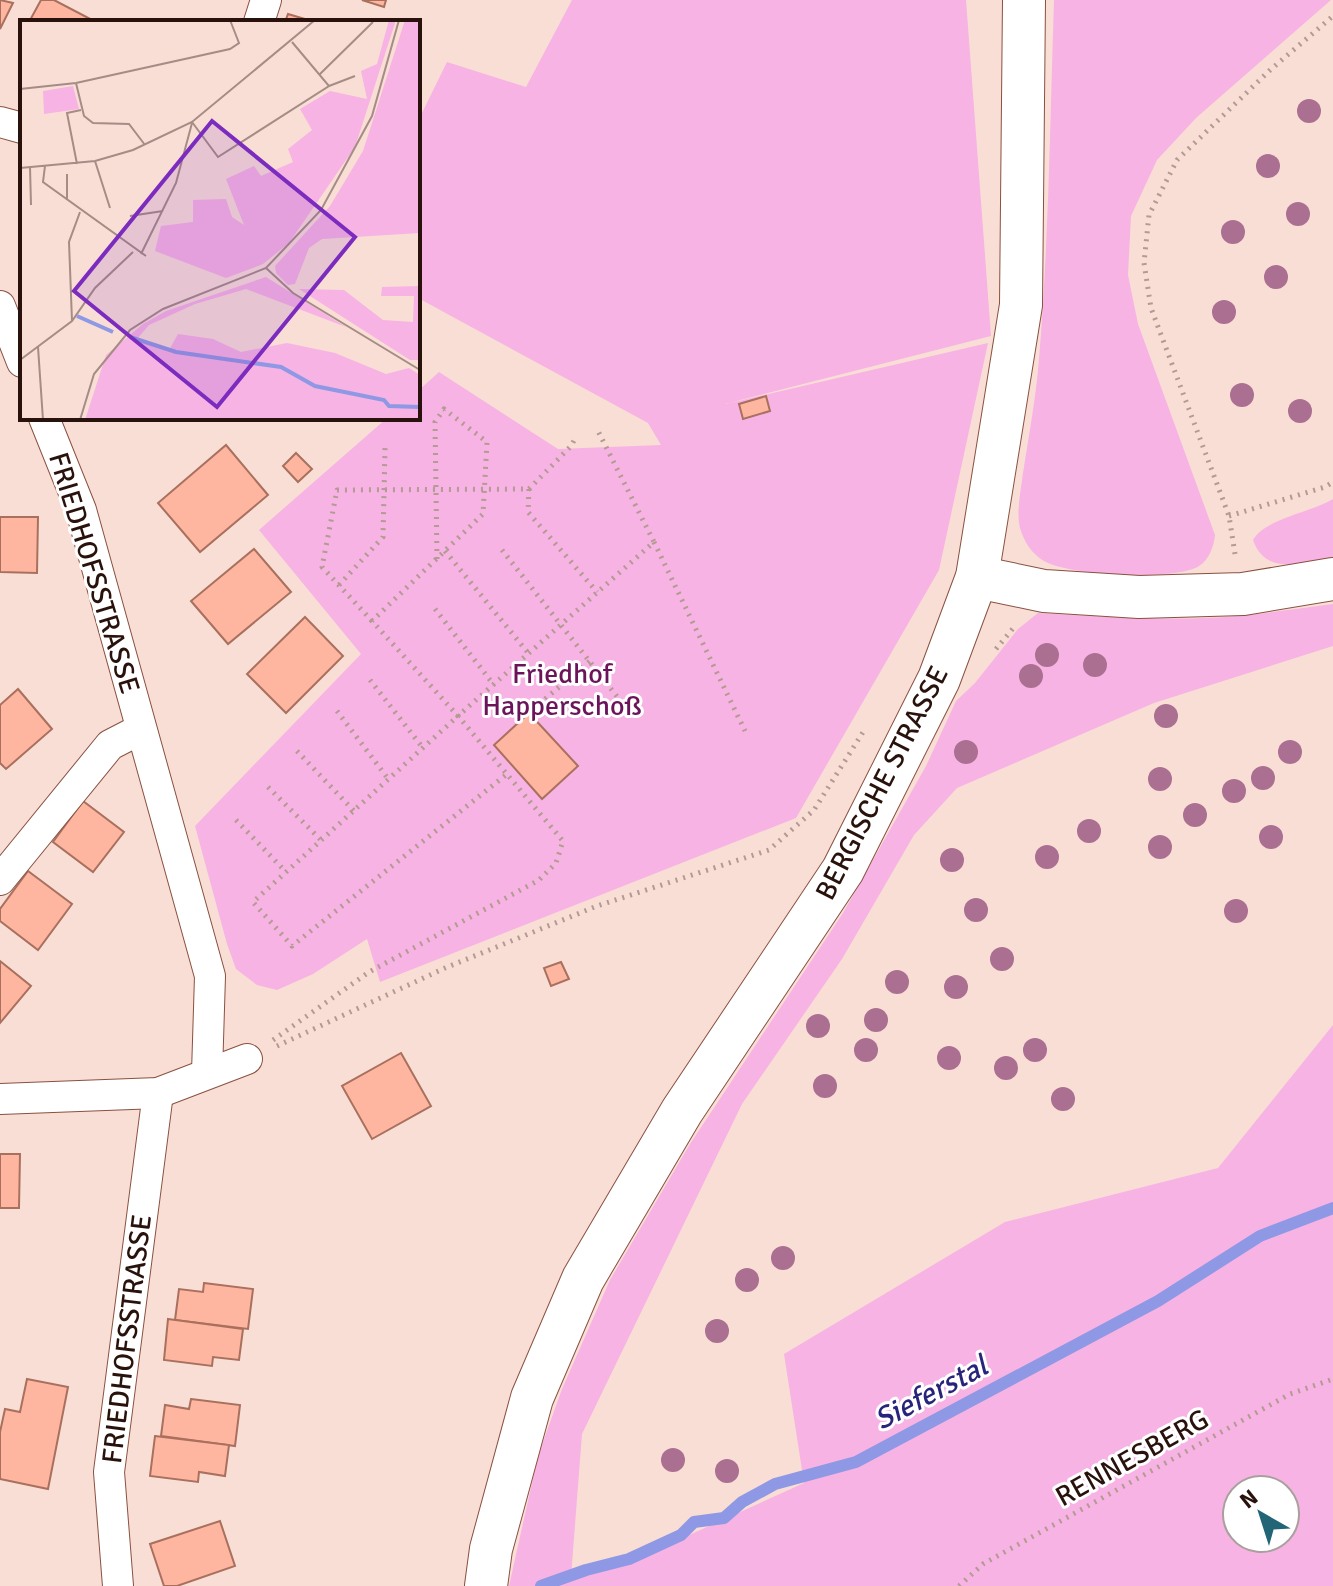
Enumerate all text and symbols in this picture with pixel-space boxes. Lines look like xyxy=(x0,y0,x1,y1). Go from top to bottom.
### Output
inset map xyxy=(20,20,420,420)
street label: FRIEDHOFSSTRASSE xyxy=(41,448,147,698)
park label: Friedhof Happerschoß xyxy=(482,657,642,723)
street label: BERGISCHE STRASSE xyxy=(808,660,956,906)
street label: FRIEDHOFSSTRASSE xyxy=(95,1213,159,1465)
water label: Sieferstal xyxy=(868,1347,996,1438)
street label: RENNESBERG xyxy=(1050,1402,1214,1514)
north arrow xyxy=(1221,1474,1301,1554)
text: N xyxy=(1234,1484,1263,1514)

